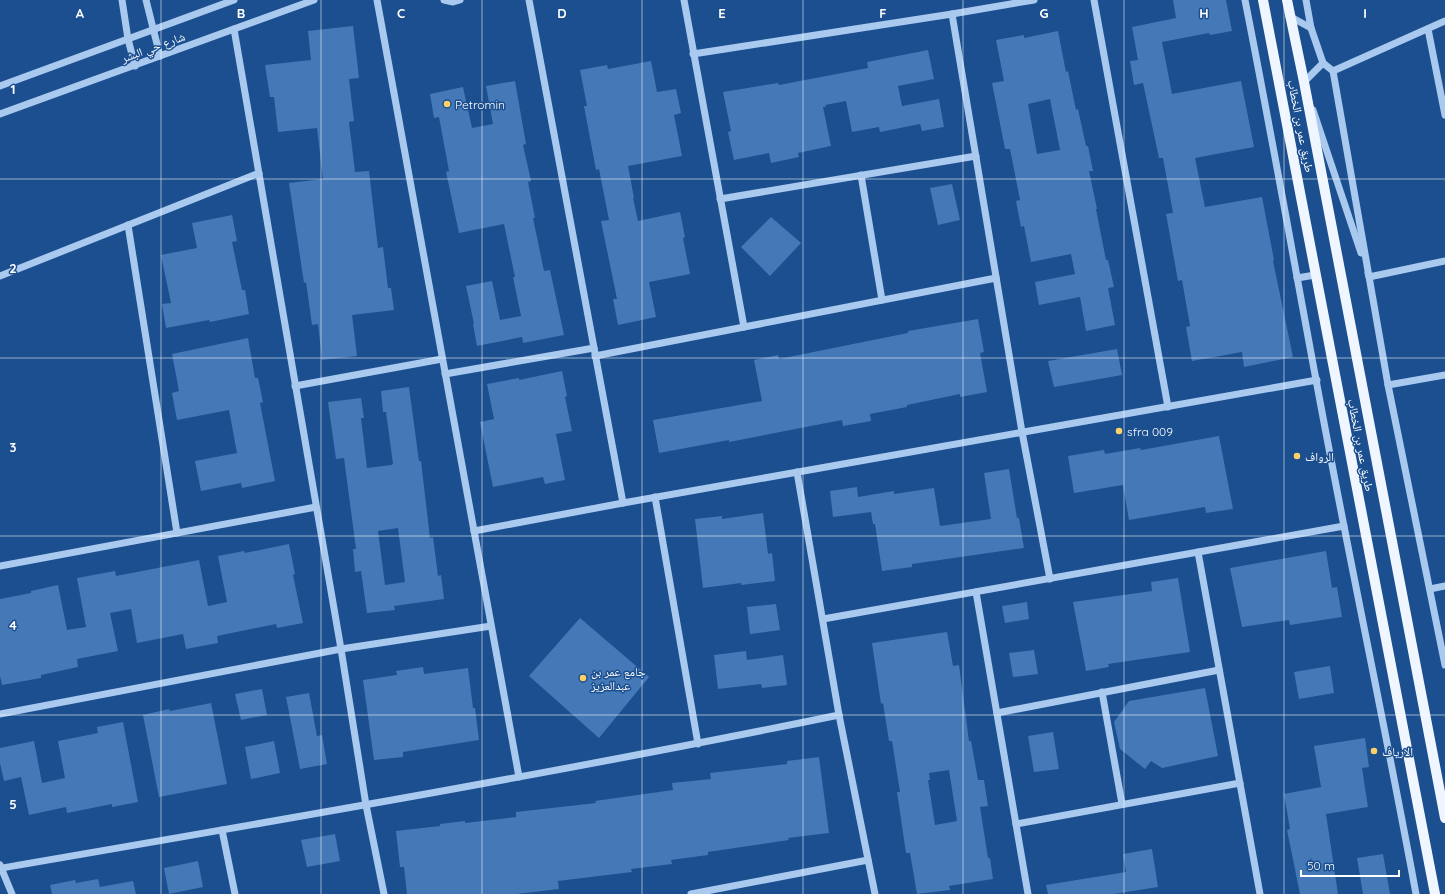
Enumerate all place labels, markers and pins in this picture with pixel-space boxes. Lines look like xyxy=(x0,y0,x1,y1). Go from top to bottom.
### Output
place label: Petromin xyxy=(455,97,505,112)
marker: Petromin xyxy=(442,99,452,109)
place label: sfra 009 xyxy=(1127,424,1173,439)
marker: sfra 009 xyxy=(1114,426,1124,436)
place label: الرواف xyxy=(1305,449,1334,464)
marker: الرواف xyxy=(1292,451,1302,461)
place label: جامع عمر بن عبدالعزيز xyxy=(590,664,646,693)
marker: جامع عمر بن عبدالعزيز xyxy=(578,673,588,683)
place label: الارياف xyxy=(1382,744,1413,759)
marker: الارياف xyxy=(1369,746,1379,756)

